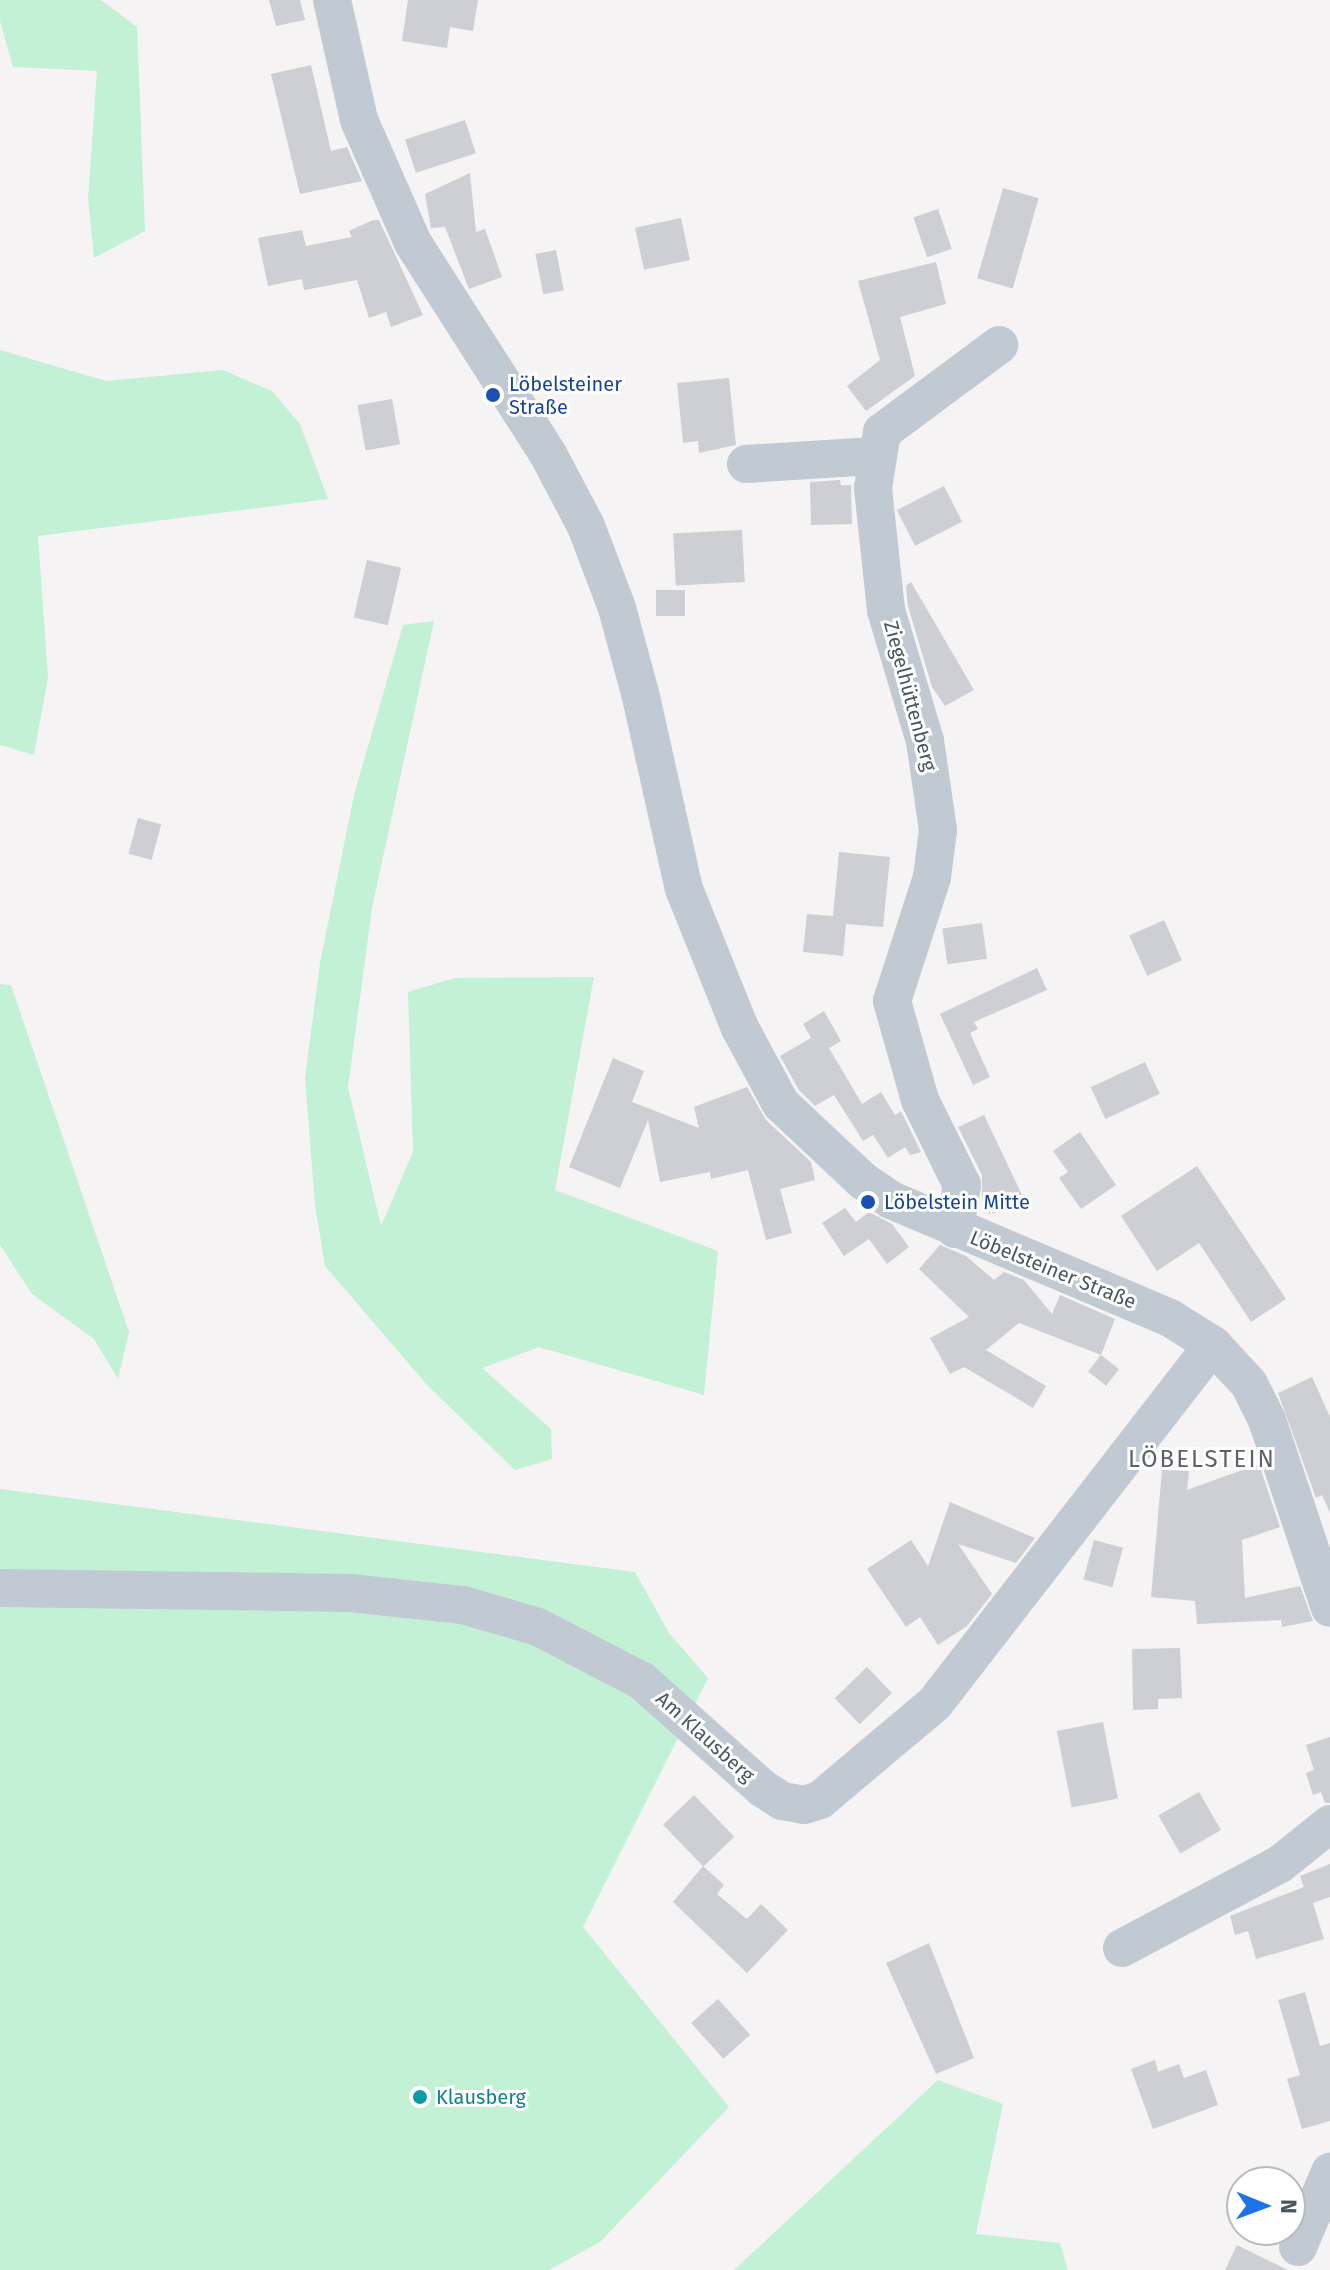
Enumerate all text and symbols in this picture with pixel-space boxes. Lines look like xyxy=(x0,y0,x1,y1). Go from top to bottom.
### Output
place label: Löbelsteiner Straße xyxy=(509,372,622,419)
marker: Löbelsteiner Straße xyxy=(484,386,502,404)
street label: Ziegelhüttenberg xyxy=(878,618,942,774)
place label: Löbelstein Mitte xyxy=(884,1190,1030,1214)
marker: Löbelstein Mitte xyxy=(859,1193,877,1211)
street label: Löbelsteiner Straße xyxy=(966,1226,1140,1314)
district label: LÖBELSTEIN xyxy=(1128,1446,1276,1474)
street label: Am Klausberg xyxy=(651,1687,759,1787)
place label: Klausberg xyxy=(436,2085,526,2109)
marker: Klausberg xyxy=(411,2088,429,2106)
north arrow xyxy=(1226,2166,1306,2246)
text: N xyxy=(1275,2199,1302,2214)

